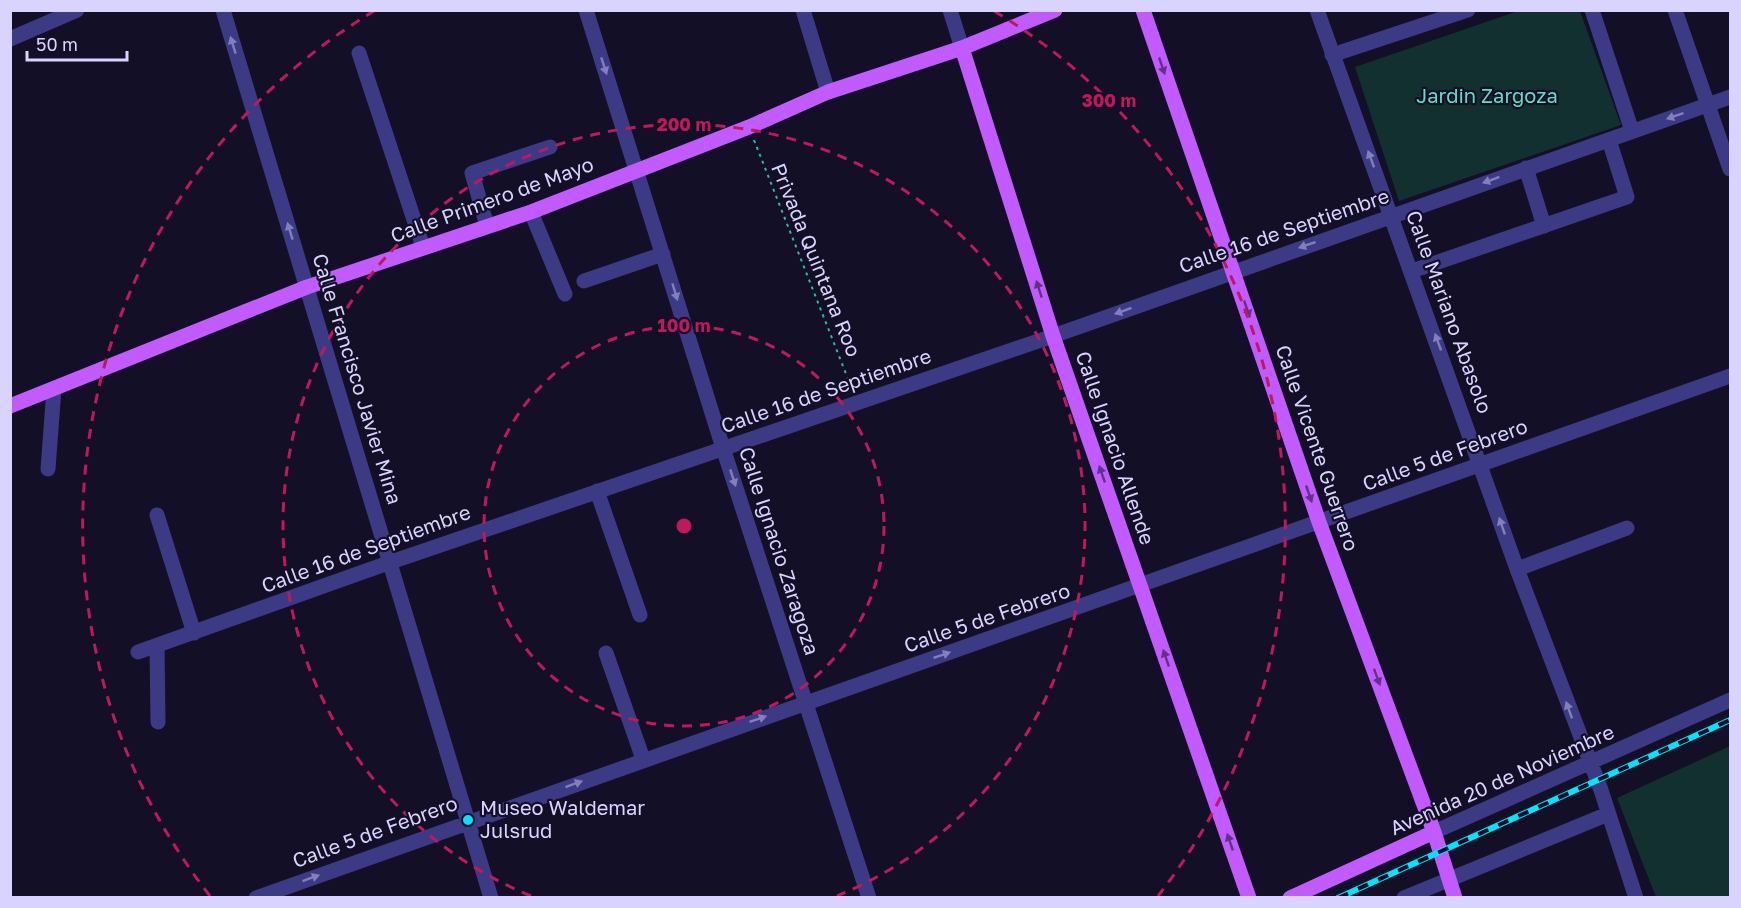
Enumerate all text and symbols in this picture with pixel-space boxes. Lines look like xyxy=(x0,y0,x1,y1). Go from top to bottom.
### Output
scale bar xyxy=(27,24,128,62)
text: 50 m xyxy=(36,33,78,55)
one-way arrow xyxy=(228,35,237,53)
one-way arrow xyxy=(599,57,609,75)
one-way arrow xyxy=(1158,57,1168,75)
park label: Jardin Zargoza xyxy=(1416,83,1558,107)
text: 300 m xyxy=(1082,89,1136,111)
one-way arrow xyxy=(1666,112,1684,122)
text: 200 m xyxy=(657,113,711,135)
one-way arrow xyxy=(1366,150,1375,168)
street label: Calle Primero de Mayo xyxy=(387,151,596,247)
street label: Privada Quintana Roo xyxy=(767,159,867,360)
one-way arrow xyxy=(1482,176,1500,186)
street label: Calle 16 de Septiembre xyxy=(1175,183,1392,277)
street label: Calle Mariano Abasolo xyxy=(1402,207,1498,416)
one-way arrow xyxy=(285,222,294,240)
one-way arrow xyxy=(1298,241,1316,251)
street label: Calle Francisco Javier Mina xyxy=(308,250,408,507)
one-way arrow xyxy=(1033,280,1043,298)
one-way arrow xyxy=(671,283,680,301)
one-way arrow xyxy=(1243,300,1253,318)
one-way arrow xyxy=(1114,306,1132,316)
text: 100 m xyxy=(658,314,710,336)
one-way arrow xyxy=(1432,333,1442,351)
street label: Calle Vicente Guerrero xyxy=(1271,341,1365,554)
street label: Calle 16 de Septiembre xyxy=(717,343,934,437)
street label: Calle Ignacio Allende xyxy=(1072,348,1160,548)
street label: Calle 5 de Febrero xyxy=(1359,413,1531,495)
street label: Calle Ignacio Zaragoza xyxy=(735,444,825,658)
one-way arrow xyxy=(1096,465,1106,483)
one-way arrow xyxy=(729,469,738,487)
one-way arrow xyxy=(1305,485,1315,503)
street label: Calle 16 de Septiembre xyxy=(258,499,473,597)
centre of rings xyxy=(674,516,694,536)
one-way arrow xyxy=(1497,517,1507,535)
street label: Calle 5 de Febrero xyxy=(901,577,1073,657)
one-way arrow xyxy=(1161,649,1171,667)
one-way arrow xyxy=(933,650,951,660)
one-way arrow xyxy=(1372,668,1382,686)
one-way arrow xyxy=(1563,700,1573,718)
one-way arrow xyxy=(749,714,767,724)
street label: Avenida 20 de Noviembre xyxy=(1386,719,1617,839)
one-way arrow xyxy=(565,778,583,788)
street label: Calle 5 de Febrero xyxy=(289,790,461,872)
place label: Museo Waldemar Julsrud xyxy=(480,795,645,842)
marker: Museo Waldemar Julsrud xyxy=(461,813,475,827)
one-way arrow xyxy=(1225,833,1234,851)
one-way arrow xyxy=(302,872,320,882)

